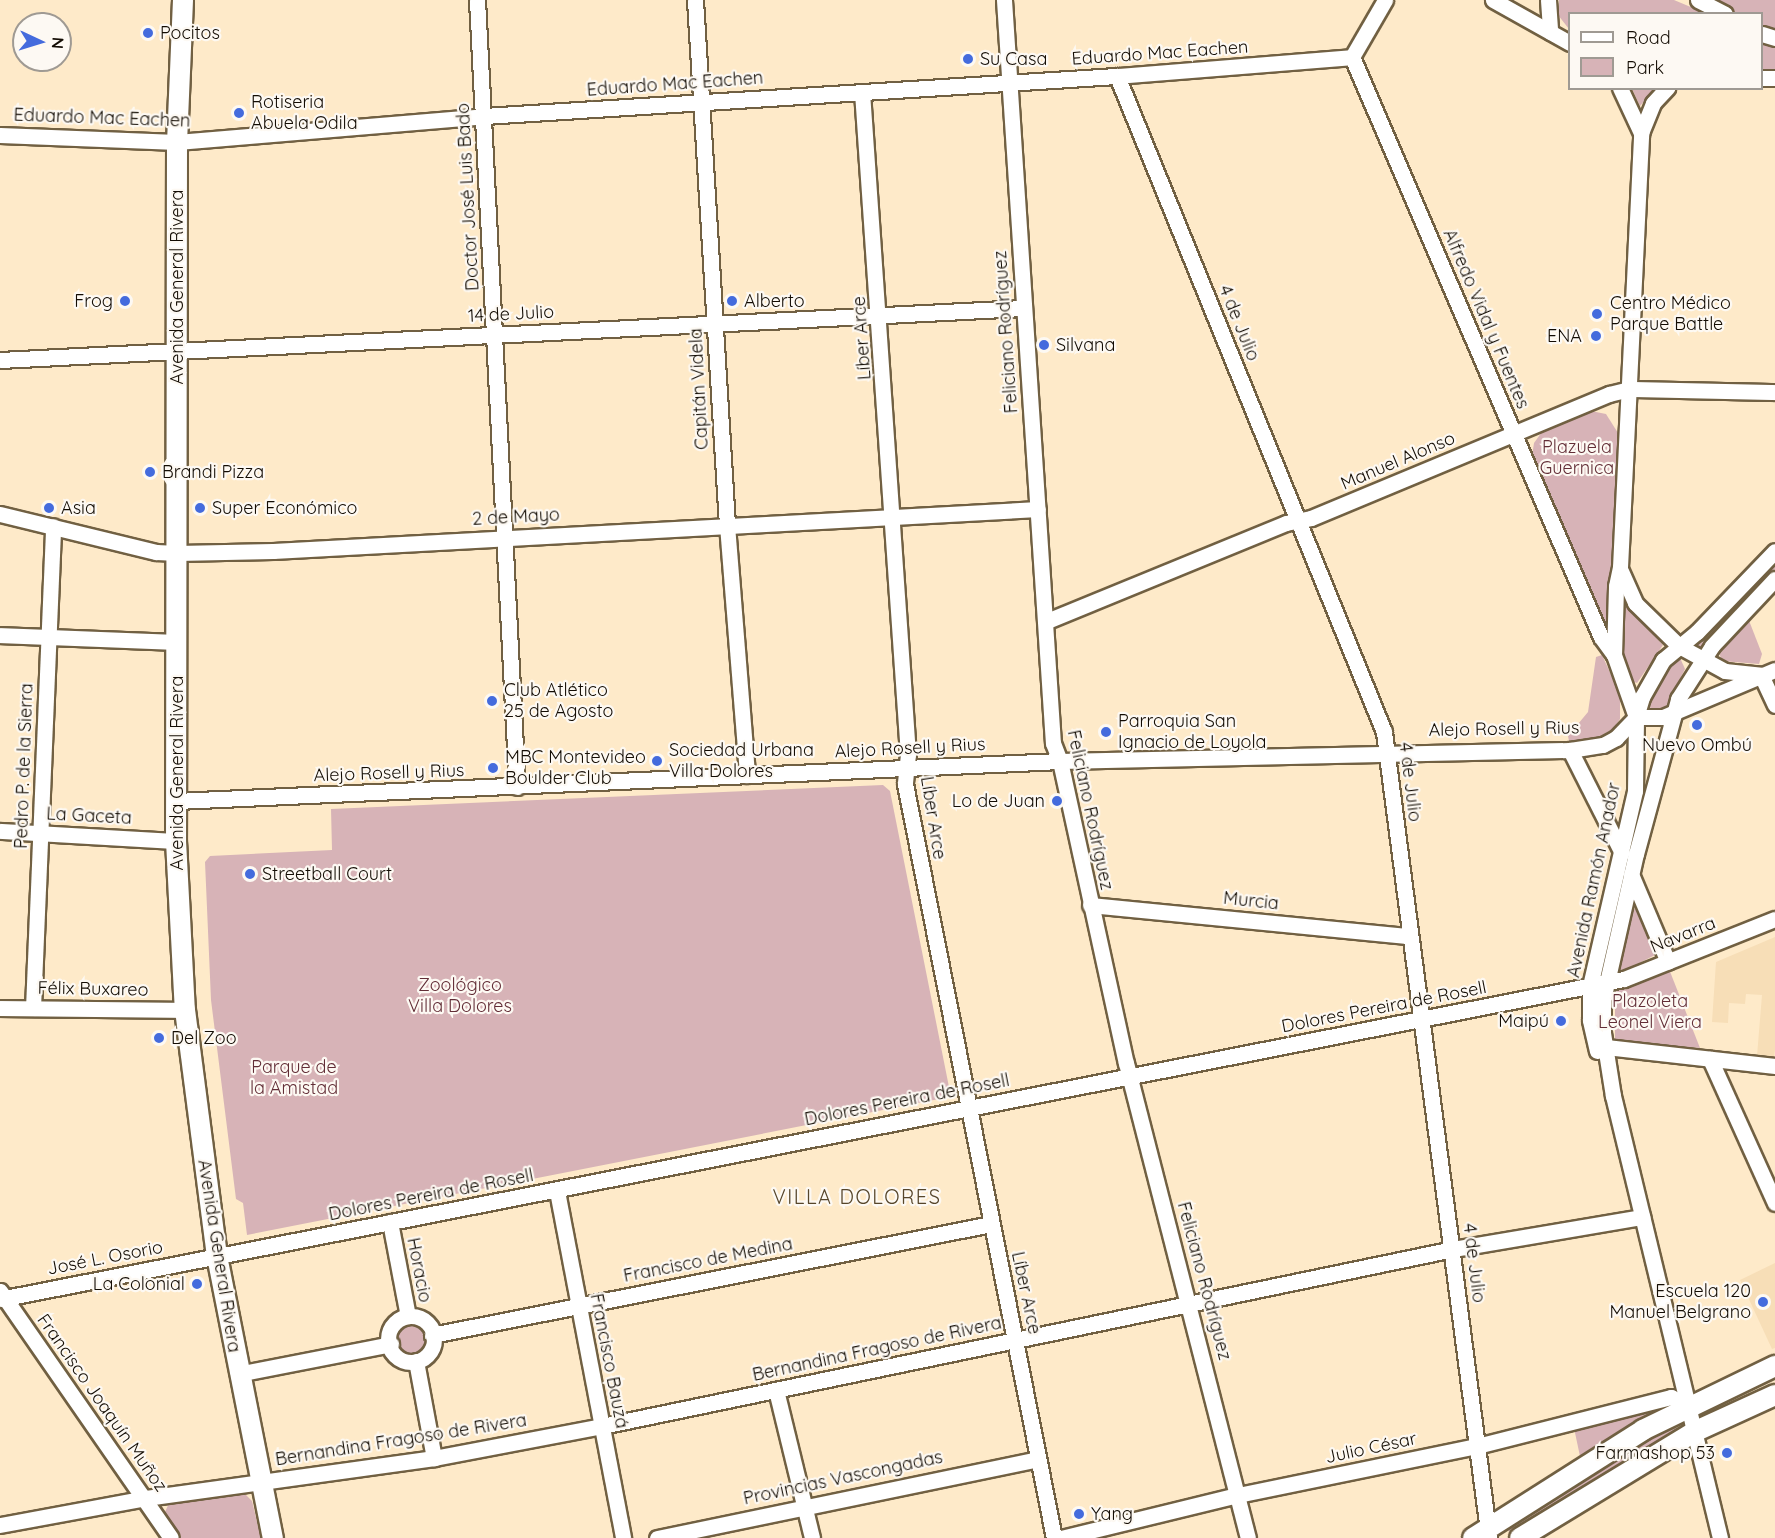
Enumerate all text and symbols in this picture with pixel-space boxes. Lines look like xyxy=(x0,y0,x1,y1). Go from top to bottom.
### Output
north arrow xyxy=(12,12,72,72)
legend xyxy=(1568,12,1763,90)
place label: Pocitos xyxy=(160,22,220,44)
marker: Pocitos xyxy=(141,26,155,40)
text: Road xyxy=(1626,26,1671,49)
street label: Eduardo Mac Eachen xyxy=(1071,36,1249,70)
text: N xyxy=(48,37,68,50)
place label: Su Casa xyxy=(980,48,1047,70)
marker: Su Casa xyxy=(961,52,975,66)
text: Park xyxy=(1626,56,1664,79)
street label: Eduardo Mac Eachen xyxy=(586,67,764,101)
place label: Rotiseria Abuela Odila xyxy=(251,92,358,134)
street label: Doctor José Luis Bado xyxy=(452,102,484,292)
street label: Eduardo Mac Eachen xyxy=(13,104,191,132)
marker: Rotiseria Abuela Odila xyxy=(232,106,246,120)
street label: Avenida General Rivera xyxy=(166,190,188,384)
street label: Alfredo Vidal y Fuentes xyxy=(1438,226,1534,412)
street label: Feliciano Rodríguez xyxy=(990,250,1022,414)
street label: 4 de Julio xyxy=(1214,282,1264,364)
place label: Frog xyxy=(74,290,113,312)
place label: Alberto xyxy=(744,290,805,312)
place label: Centro Médico Parque Battle xyxy=(1610,293,1731,336)
marker: Frog xyxy=(118,294,132,308)
marker: Alberto xyxy=(725,294,739,308)
street label: Líber Arce xyxy=(848,295,876,381)
street label: 14 de Julio xyxy=(467,301,555,327)
marker: Centro Médico Parque Battle xyxy=(1588,305,1606,323)
place label: ENA xyxy=(1547,325,1582,347)
marker: ENA xyxy=(1587,327,1605,345)
street label: Capitán Videla xyxy=(685,328,713,450)
place label: Silvana xyxy=(1056,334,1115,356)
marker: Silvana xyxy=(1037,338,1051,352)
street label: Manuel Alonso xyxy=(1338,427,1458,495)
park label: Plazuela Guernica xyxy=(1540,437,1614,480)
place label: Brandi Pizza xyxy=(162,461,264,483)
marker: Brandi Pizza xyxy=(143,465,157,479)
place label: Asia xyxy=(61,497,96,519)
place label: Super Económico xyxy=(212,497,357,519)
marker: Asia xyxy=(42,501,56,515)
marker: Super Económico xyxy=(193,501,207,515)
street label: 2 de Mayo xyxy=(472,504,560,530)
street label: Avenida General Rivera xyxy=(166,676,188,870)
place label: Club Atlético 25 de Agosto xyxy=(504,680,613,722)
street label: Pedro P. de la Sierra xyxy=(10,683,38,849)
marker: Club Atlético 25 de Agosto xyxy=(485,694,499,708)
place label: Parroquia San Ignacio de Loyola xyxy=(1118,711,1266,754)
street label: Alejo Rosell y Rius xyxy=(1428,717,1580,741)
marker: Nuevo Ombú xyxy=(1690,718,1704,732)
marker: Parroquia San Ignacio de Loyola xyxy=(1099,725,1113,739)
street label: Feliciano Rodríguez xyxy=(1062,728,1118,892)
street label: Alejo Rosell y Rius xyxy=(834,733,986,763)
place label: Nuevo Ombú xyxy=(1642,734,1752,756)
place label: Sociedad Urbana Villa Dolores xyxy=(669,740,814,783)
street label: 4 de Julio xyxy=(1394,741,1426,823)
place label: MBC Montevideo Boulder Club xyxy=(505,747,646,789)
marker: Sociedad Urbana Villa Dolores xyxy=(650,754,664,768)
street label: Alejo Rosell y Rius xyxy=(313,760,465,786)
marker: MBC Montevideo Boulder Club xyxy=(486,761,500,775)
street label: Líber Arce xyxy=(916,775,950,861)
street label: Avenida Ramón Anador xyxy=(1563,780,1625,980)
place label: Lo de Juan xyxy=(952,790,1045,812)
marker: Lo de Juan xyxy=(1050,794,1064,808)
street label: La Gaceta xyxy=(46,803,132,829)
place label: Streetball Court xyxy=(262,863,392,885)
marker: Streetball Court xyxy=(243,867,257,881)
street label: Murcia xyxy=(1222,887,1280,915)
street label: Navarra xyxy=(1647,912,1719,958)
park label: Zoológico Villa Dolores xyxy=(408,975,512,1018)
street label: Félix Buxareo xyxy=(37,977,149,1001)
street label: Dolores Pereira de Rosell xyxy=(1280,977,1488,1037)
park label: Plazoleta Leonel Viera xyxy=(1598,991,1702,1034)
place label: Maipú xyxy=(1498,1010,1549,1032)
marker: Maipú xyxy=(1554,1014,1568,1028)
place label: Del Zoo xyxy=(171,1027,237,1049)
marker: Del Zoo xyxy=(152,1031,166,1045)
park label: Parque de la Amistad xyxy=(250,1057,338,1100)
street label: Dolores Pereira de Rosell xyxy=(803,1070,1011,1130)
street label: Avenida General Rivera xyxy=(193,1158,245,1354)
street label: Dolores Pereira de Rosell xyxy=(327,1165,535,1225)
district label: VILLA DOLORES xyxy=(773,1184,941,1208)
street label: Feliciano Rodríguez xyxy=(1172,1199,1236,1363)
street label: 4 de Julio xyxy=(1458,1222,1490,1304)
street label: Francisco de Medina xyxy=(622,1233,794,1287)
street label: José L. Osorio xyxy=(45,1236,165,1280)
street label: Horacio xyxy=(402,1236,436,1304)
street label: Líber Arce xyxy=(1007,1250,1045,1336)
place label: La Colonial xyxy=(93,1273,185,1295)
marker: La Colonial xyxy=(190,1277,204,1291)
place label: Escuela 120 Manuel Belgrano xyxy=(1609,1281,1751,1324)
street label: Francisco Bauzá xyxy=(585,1292,633,1430)
marker: Escuela 120 Manuel Belgrano xyxy=(1756,1295,1770,1309)
street label: Francisco Joaquín Muñoz xyxy=(32,1310,172,1496)
street label: Bernandina Fragoso de Rivera xyxy=(750,1312,1004,1386)
street label: Bernandina Fragoso de Rivera xyxy=(274,1409,528,1471)
street label: Julio César xyxy=(1323,1428,1419,1468)
place label: Farmashop 53 xyxy=(1595,1442,1715,1464)
street label: Provincias Vascongadas xyxy=(741,1446,945,1510)
marker: Farmashop 53 xyxy=(1720,1446,1734,1460)
place label: Yang xyxy=(1091,1503,1133,1525)
marker: Yang xyxy=(1072,1507,1086,1521)

